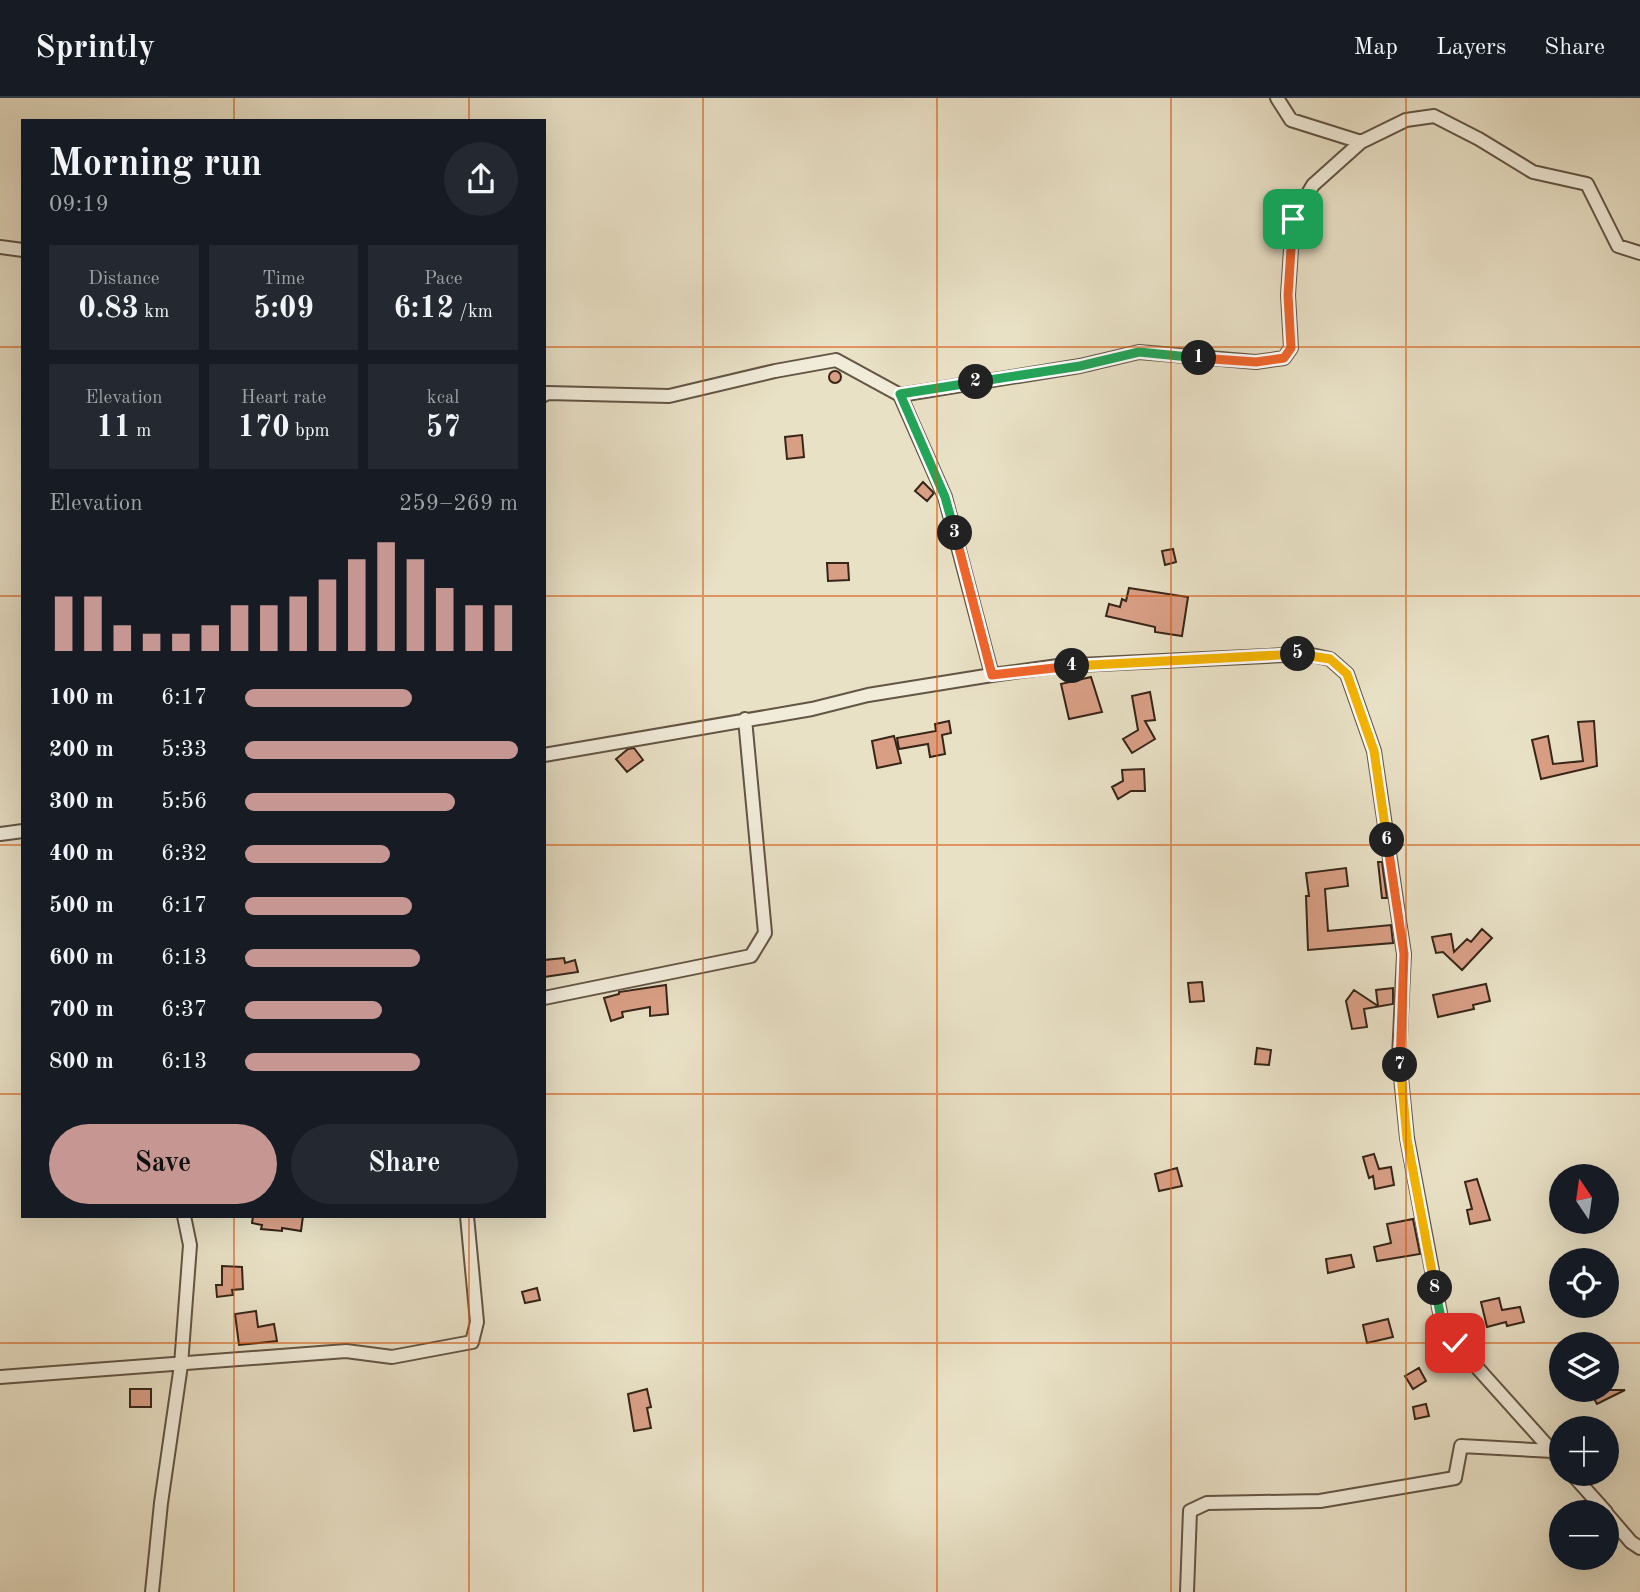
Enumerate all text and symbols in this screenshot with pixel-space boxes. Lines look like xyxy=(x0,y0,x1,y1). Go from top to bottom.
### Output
text: Sprintly xyxy=(35,32,155,65)
text: Map xyxy=(1354,36,1398,60)
text: Layers xyxy=(1436,36,1506,60)
text: Share xyxy=(1544,36,1605,60)
button: share xyxy=(444,142,518,216)
text: Morning run xyxy=(49,146,262,184)
pin xyxy=(1263,189,1323,249)
text: 09:19 xyxy=(49,193,109,216)
icon: arrive xyxy=(1274,200,1312,238)
text: Distance xyxy=(88,270,160,289)
text: Time xyxy=(262,270,305,289)
text: Pace xyxy=(424,270,462,289)
text: 0.83 xyxy=(78,294,139,324)
text: 5:09 xyxy=(253,294,314,324)
text: 6:12 xyxy=(393,294,454,324)
text: km xyxy=(139,303,169,322)
text: /km xyxy=(454,303,493,322)
pin: 1 xyxy=(1182,341,1216,376)
text: 1 xyxy=(1193,348,1204,367)
pin: 2 xyxy=(958,364,993,400)
text: 2 xyxy=(970,372,981,391)
text: Elevation xyxy=(85,389,162,408)
text: Heart rate xyxy=(241,389,326,408)
text: kcal xyxy=(427,389,460,408)
text: 11 xyxy=(96,413,131,443)
text: 170 xyxy=(237,413,290,443)
text: 57 xyxy=(426,413,461,443)
text: m xyxy=(131,422,151,441)
text: bpm xyxy=(290,422,330,441)
text: Elevation xyxy=(49,492,143,515)
text: 259–269 m xyxy=(399,492,518,515)
pin: 3 xyxy=(937,516,972,550)
text: 3 xyxy=(949,523,960,542)
pin: 5 xyxy=(1280,636,1316,672)
text: 5 xyxy=(1292,644,1303,663)
pin: 4 xyxy=(1054,648,1090,684)
text: 4 xyxy=(1066,656,1077,675)
text: 100 m xyxy=(49,686,114,709)
text: 6:17 xyxy=(161,686,207,709)
text: 200 m xyxy=(49,738,114,761)
text: 5:33 xyxy=(161,738,207,761)
text: 300 m xyxy=(49,790,114,813)
text: 5:56 xyxy=(161,790,207,813)
pin: 6 xyxy=(1370,822,1404,858)
text: 6 xyxy=(1381,830,1392,849)
text: 400 m xyxy=(49,842,114,865)
text: 6:32 xyxy=(161,842,207,865)
text: 500 m xyxy=(49,894,114,917)
text: 6:17 xyxy=(161,894,207,917)
text: 600 m xyxy=(49,946,114,969)
text: 6:13 xyxy=(161,946,207,969)
text: 700 m xyxy=(49,998,114,1021)
text: 6:37 xyxy=(161,998,207,1021)
pin: 7 xyxy=(1382,1048,1418,1082)
text: 800 m xyxy=(49,1050,114,1073)
text: 6:13 xyxy=(161,1050,207,1073)
text: 7 xyxy=(1394,1055,1405,1074)
button: Save xyxy=(49,1124,277,1204)
button: Share xyxy=(291,1124,518,1204)
north arrow xyxy=(1549,1164,1619,1234)
map controls xyxy=(1549,1164,1619,1570)
button: locate xyxy=(1549,1248,1619,1318)
pin: 8 xyxy=(1418,1270,1452,1306)
text: 8 xyxy=(1429,1278,1440,1297)
pin xyxy=(1425,1313,1485,1373)
icon: check xyxy=(1436,1324,1474,1362)
button: layers xyxy=(1549,1332,1619,1402)
button: + xyxy=(1549,1416,1619,1486)
button: − xyxy=(1549,1500,1619,1570)

